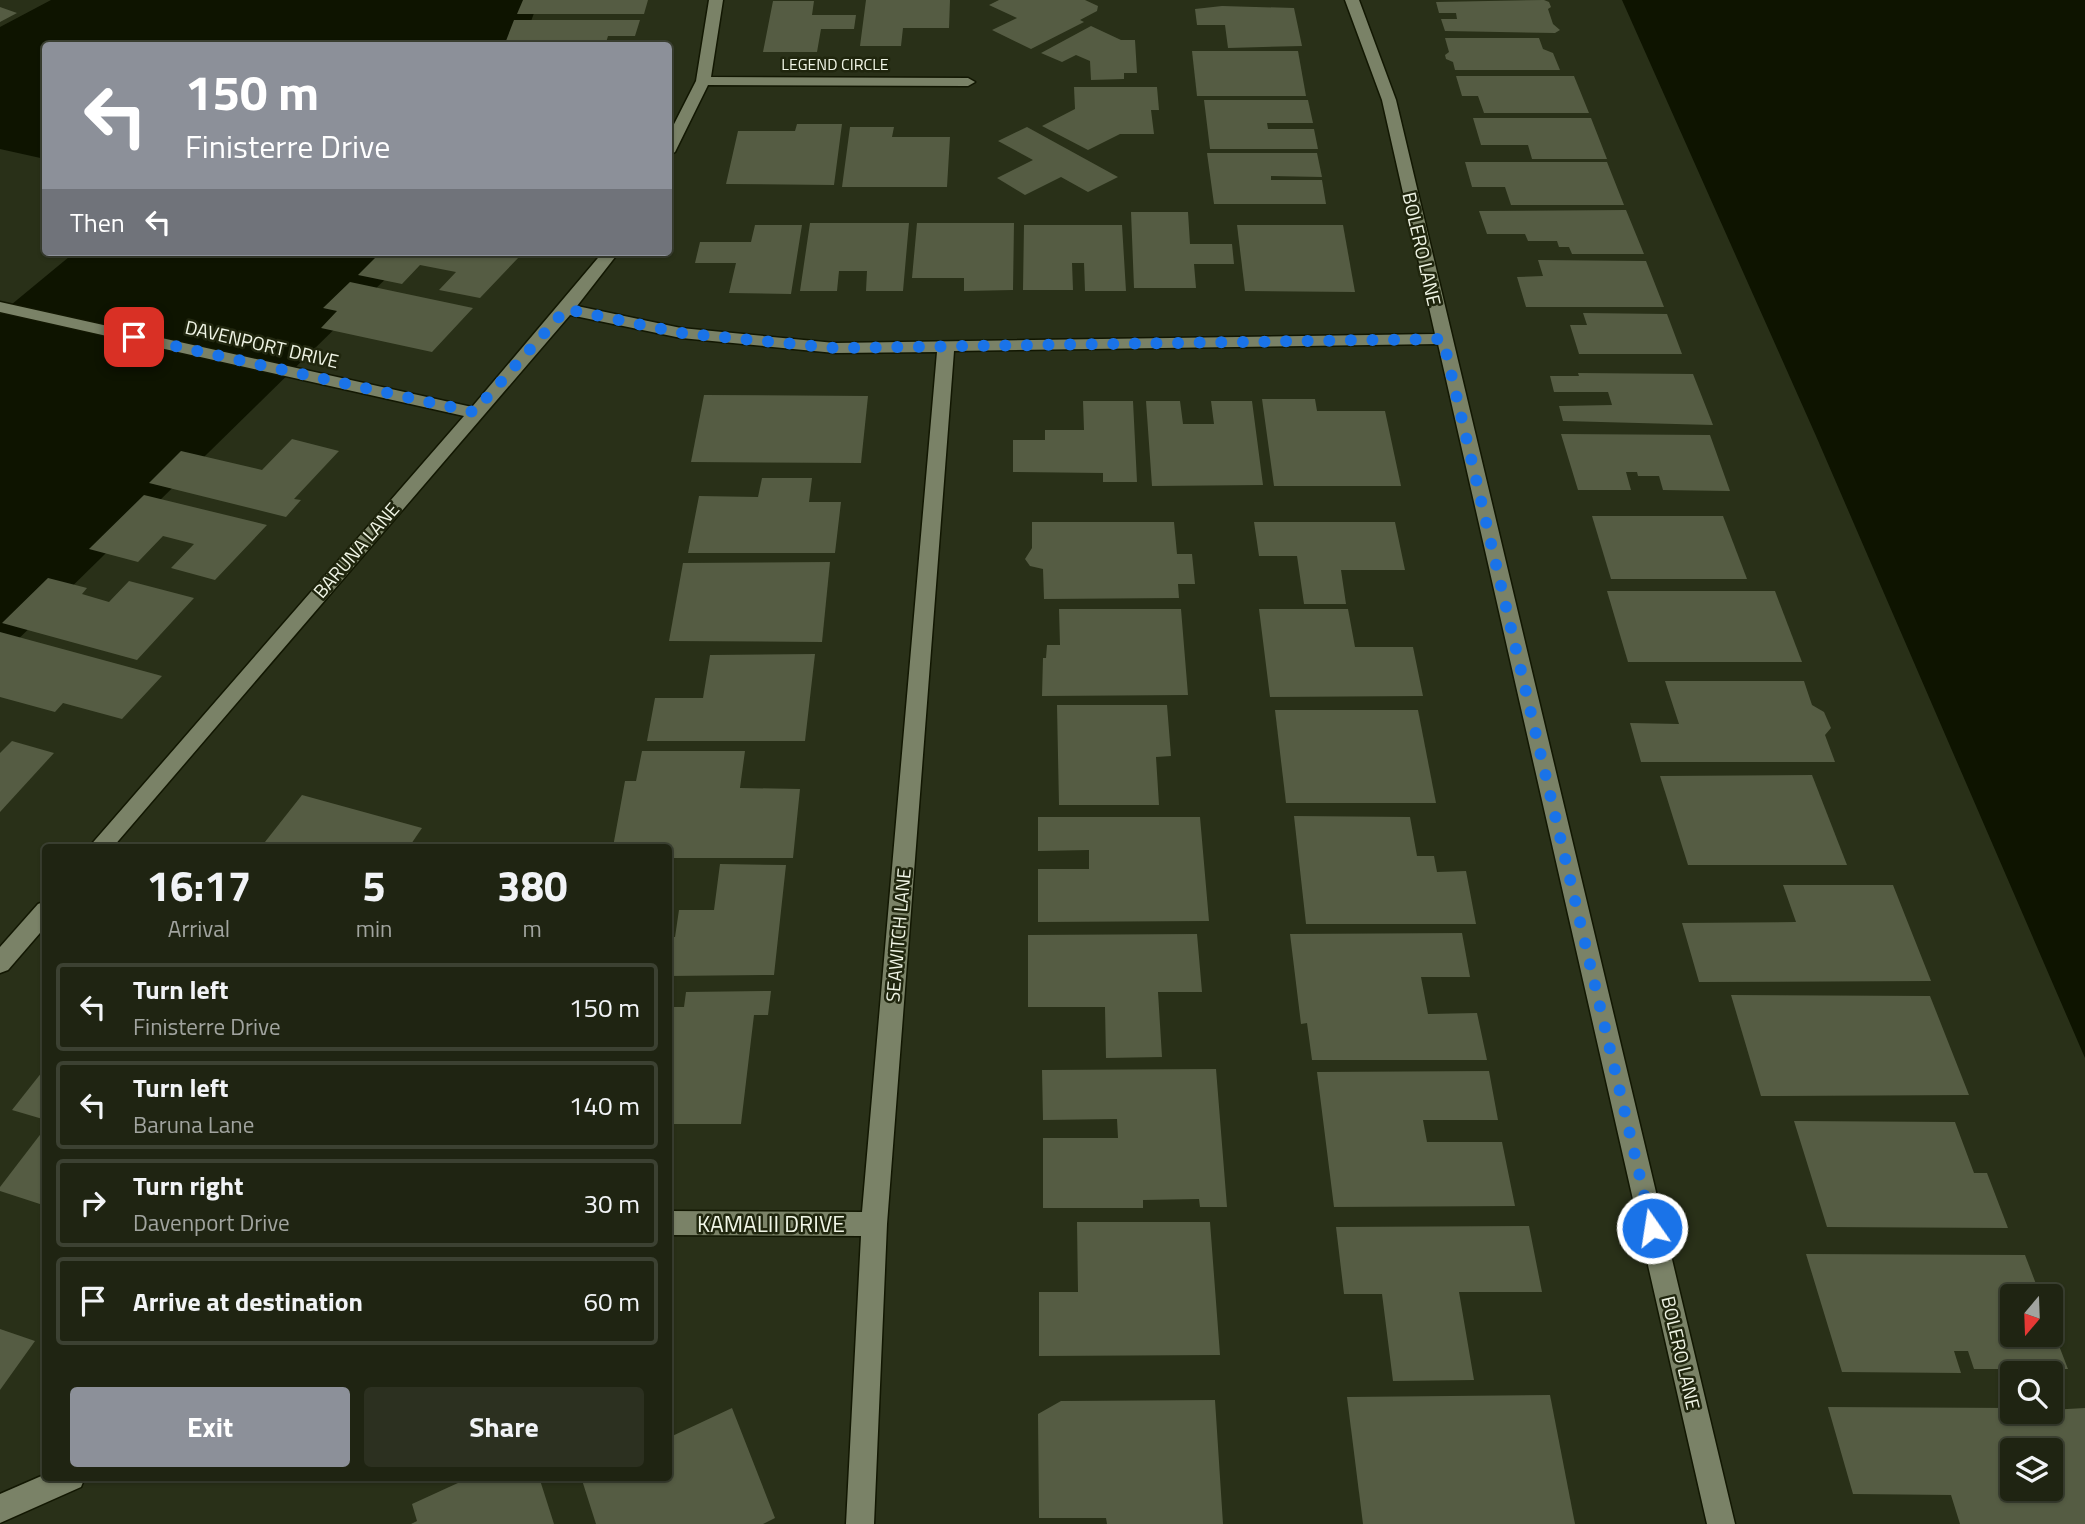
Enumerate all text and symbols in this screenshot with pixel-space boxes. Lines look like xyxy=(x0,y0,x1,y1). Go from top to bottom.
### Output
street label: LEGEND CIRCLE xyxy=(781,52,889,76)
text: 150 m xyxy=(185,54,319,129)
icon: left xyxy=(70,70,161,161)
text: Finisterre Drive xyxy=(185,122,390,170)
street label: BOLERO LANE xyxy=(1395,189,1450,309)
text: Then xyxy=(70,203,125,242)
icon: left xyxy=(139,203,177,241)
pin xyxy=(104,307,164,367)
street label: DAVENPORT DRIVE xyxy=(182,312,342,375)
icon: arrive xyxy=(115,318,153,356)
street label: BARUNA LANE xyxy=(306,495,406,604)
text: 16:17 xyxy=(146,853,251,917)
text: 5 xyxy=(362,853,386,917)
text: 380 xyxy=(497,853,567,917)
street label: SEAWITCH LANE xyxy=(877,867,918,1003)
text: Arrival xyxy=(168,911,230,946)
text: min xyxy=(356,911,392,946)
text: m xyxy=(523,911,542,946)
text: Turn left xyxy=(133,970,228,1009)
icon: left xyxy=(74,988,112,1026)
text: 150 m xyxy=(569,988,640,1027)
text: Finisterre Drive xyxy=(133,1009,281,1044)
text: Turn left xyxy=(133,1068,228,1107)
icon: left xyxy=(74,1086,112,1124)
text: 140 m xyxy=(569,1086,640,1125)
text: Baruna Lane xyxy=(133,1107,254,1142)
text: Turn right xyxy=(133,1166,244,1205)
icon: right xyxy=(74,1184,112,1222)
text: 30 m xyxy=(583,1184,640,1223)
position arrow xyxy=(1615,1191,1689,1265)
text: Davenport Drive xyxy=(133,1205,290,1240)
street label: KAMALII DRIVE xyxy=(697,1206,845,1241)
icon: arrive xyxy=(74,1282,112,1320)
text: Arrive at destination xyxy=(133,1282,363,1321)
text: 60 m xyxy=(583,1282,640,1321)
north arrow xyxy=(2000,1284,2063,1348)
map controls xyxy=(2000,1284,2063,1501)
street label: BOLERO LANE xyxy=(1654,1293,1709,1413)
button: search xyxy=(2000,1361,2063,1424)
button: Exit xyxy=(70,1387,350,1467)
button: Share xyxy=(364,1387,644,1467)
button: layers xyxy=(2000,1438,2063,1501)

